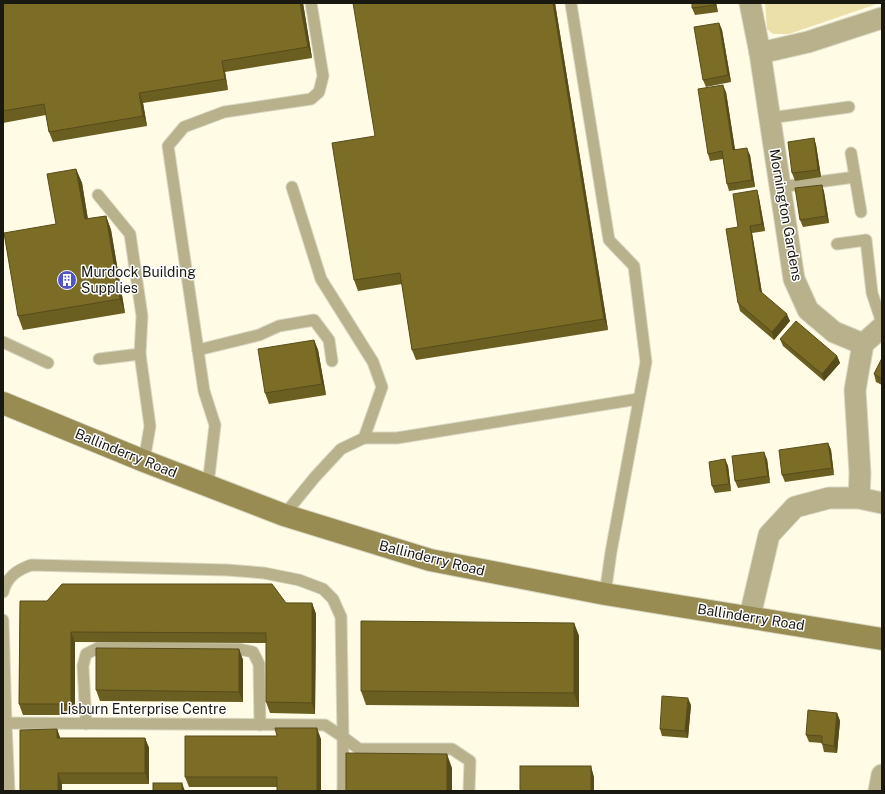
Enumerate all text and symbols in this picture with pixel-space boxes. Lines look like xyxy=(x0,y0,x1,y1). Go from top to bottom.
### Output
street label: Mornington Gardens xyxy=(767,148,805,282)
place label: Murdock Building Supplies xyxy=(81,264,196,296)
building icon: Murdock Building Supplies xyxy=(56,269,78,291)
street label: Ballinderry Road xyxy=(73,425,179,481)
street label: Ballinderry Road xyxy=(377,537,487,579)
street label: Ballinderry Road xyxy=(696,601,806,633)
street label: Lisburn Enterprise Centre xyxy=(60,701,226,717)

